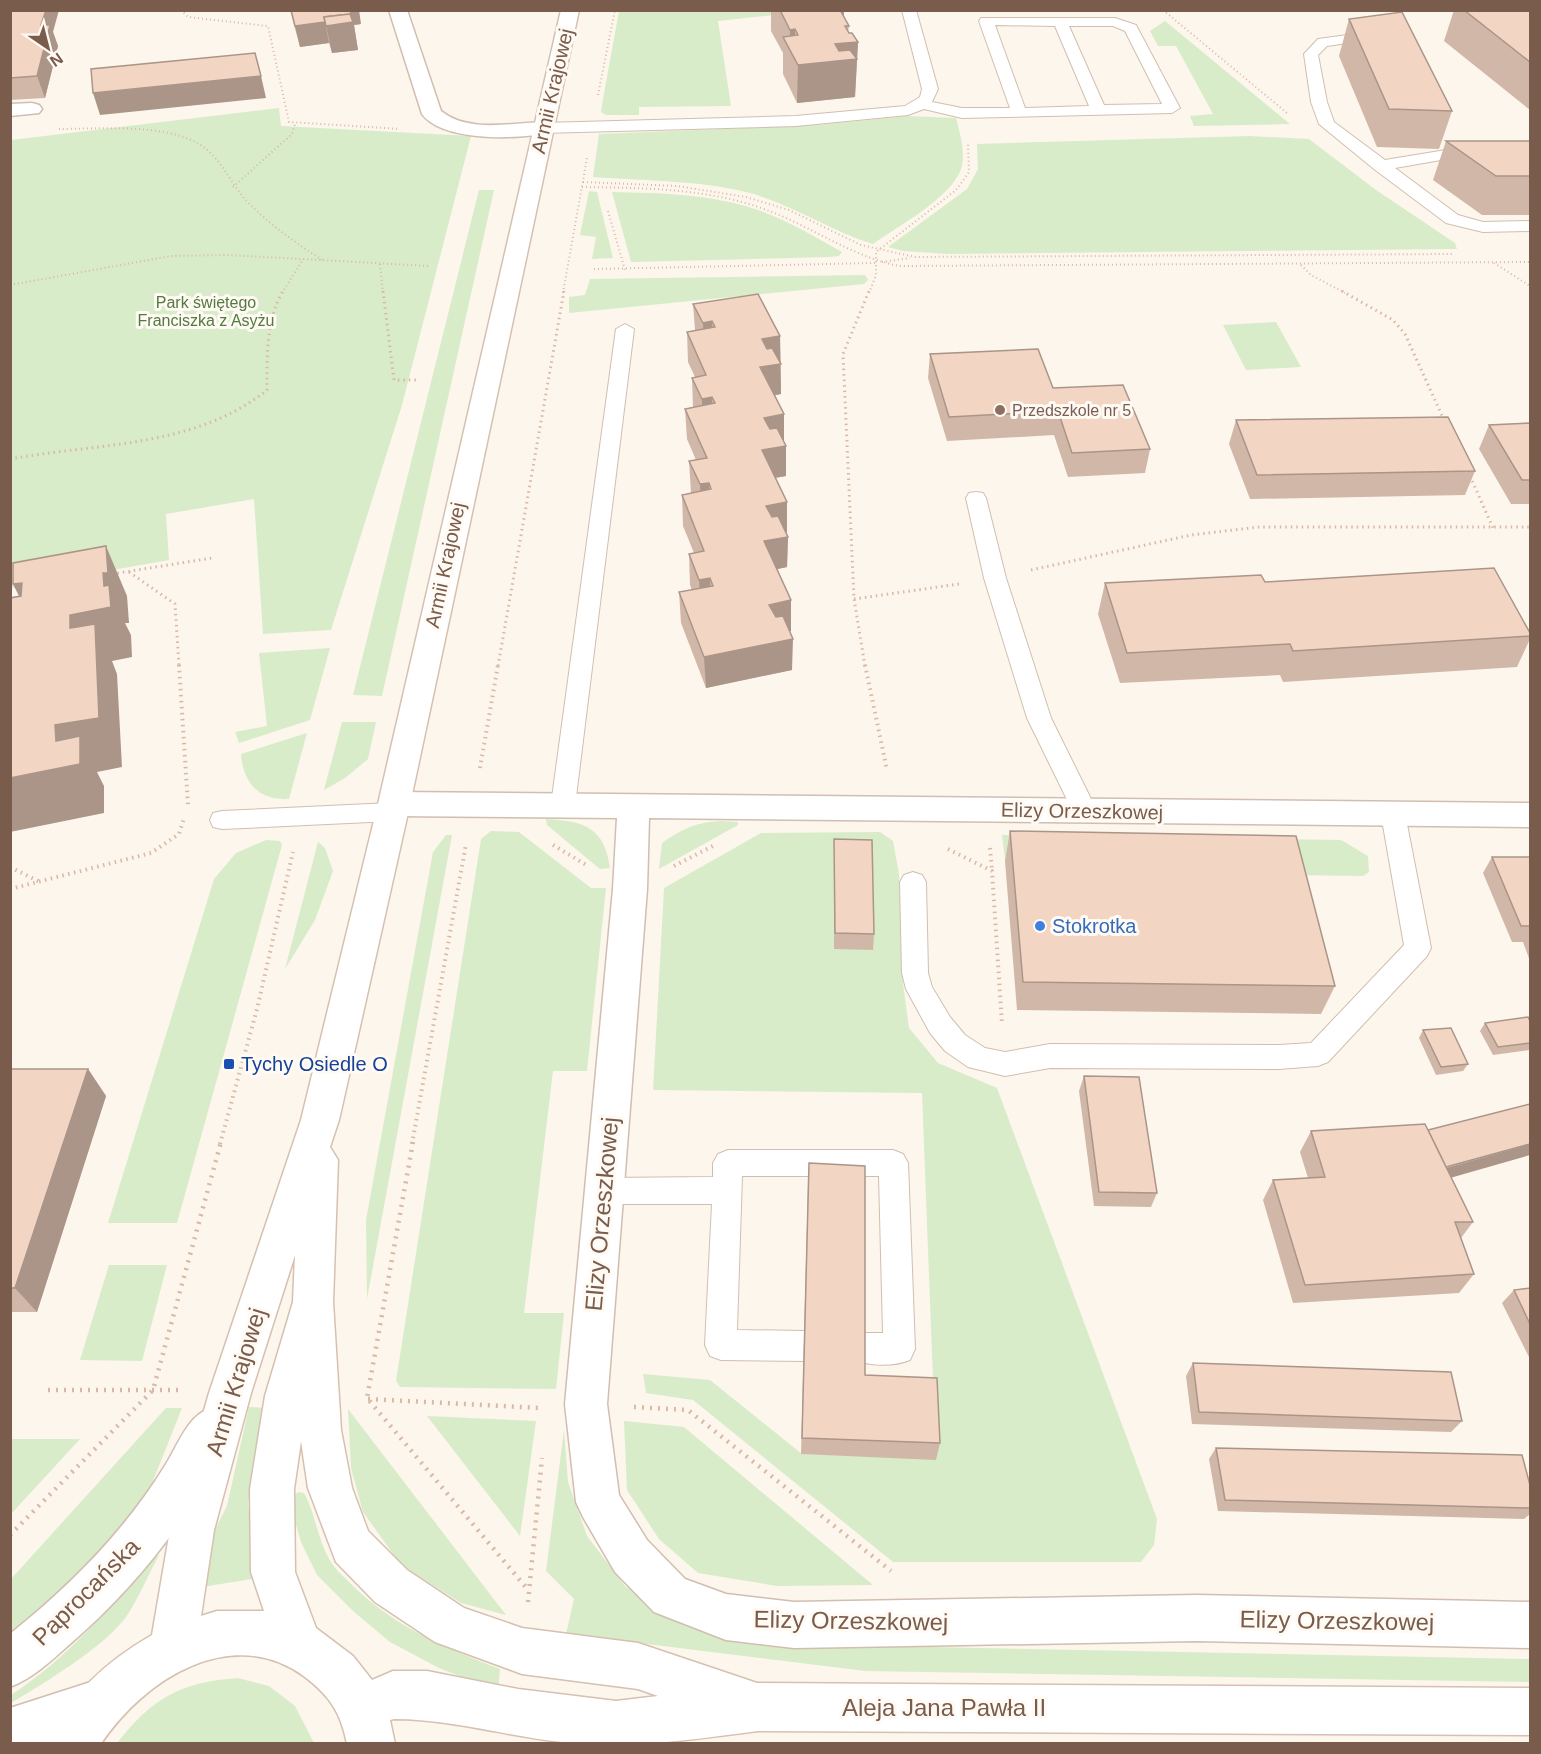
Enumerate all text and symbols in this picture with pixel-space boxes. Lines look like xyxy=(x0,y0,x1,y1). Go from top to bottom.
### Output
north arrow xyxy=(18,18,78,78)
street label: Armii Krajowej xyxy=(527,26,577,156)
text: N xyxy=(47,50,66,70)
park label: Park świętego Franciszka z Asyżu xyxy=(138,294,274,329)
place label: Przedszkole nr 5 xyxy=(1012,402,1131,419)
marker: Przedszkole nr 5 xyxy=(993,403,1007,417)
street label: Armii Krajowej xyxy=(421,500,469,630)
street label: Elizy Orzeszkowej xyxy=(1001,799,1163,823)
place label: Stokrotka xyxy=(1052,915,1137,937)
marker: Stokrotka xyxy=(1033,919,1047,933)
place label: Tychy Osiedle O xyxy=(241,1053,388,1075)
marker: Tychy Osiedle O xyxy=(222,1057,236,1071)
street label: Elizy Orzeszkowej xyxy=(580,1116,623,1312)
street label: Armii Krajowej xyxy=(200,1305,271,1459)
street label: Paprocańska xyxy=(27,1532,145,1651)
street label: Elizy Orzeszkowej xyxy=(753,1605,949,1636)
street label: Elizy Orzeszkowej xyxy=(1239,1605,1435,1636)
street label: Aleja Jana Pawła II xyxy=(842,1694,1046,1721)

